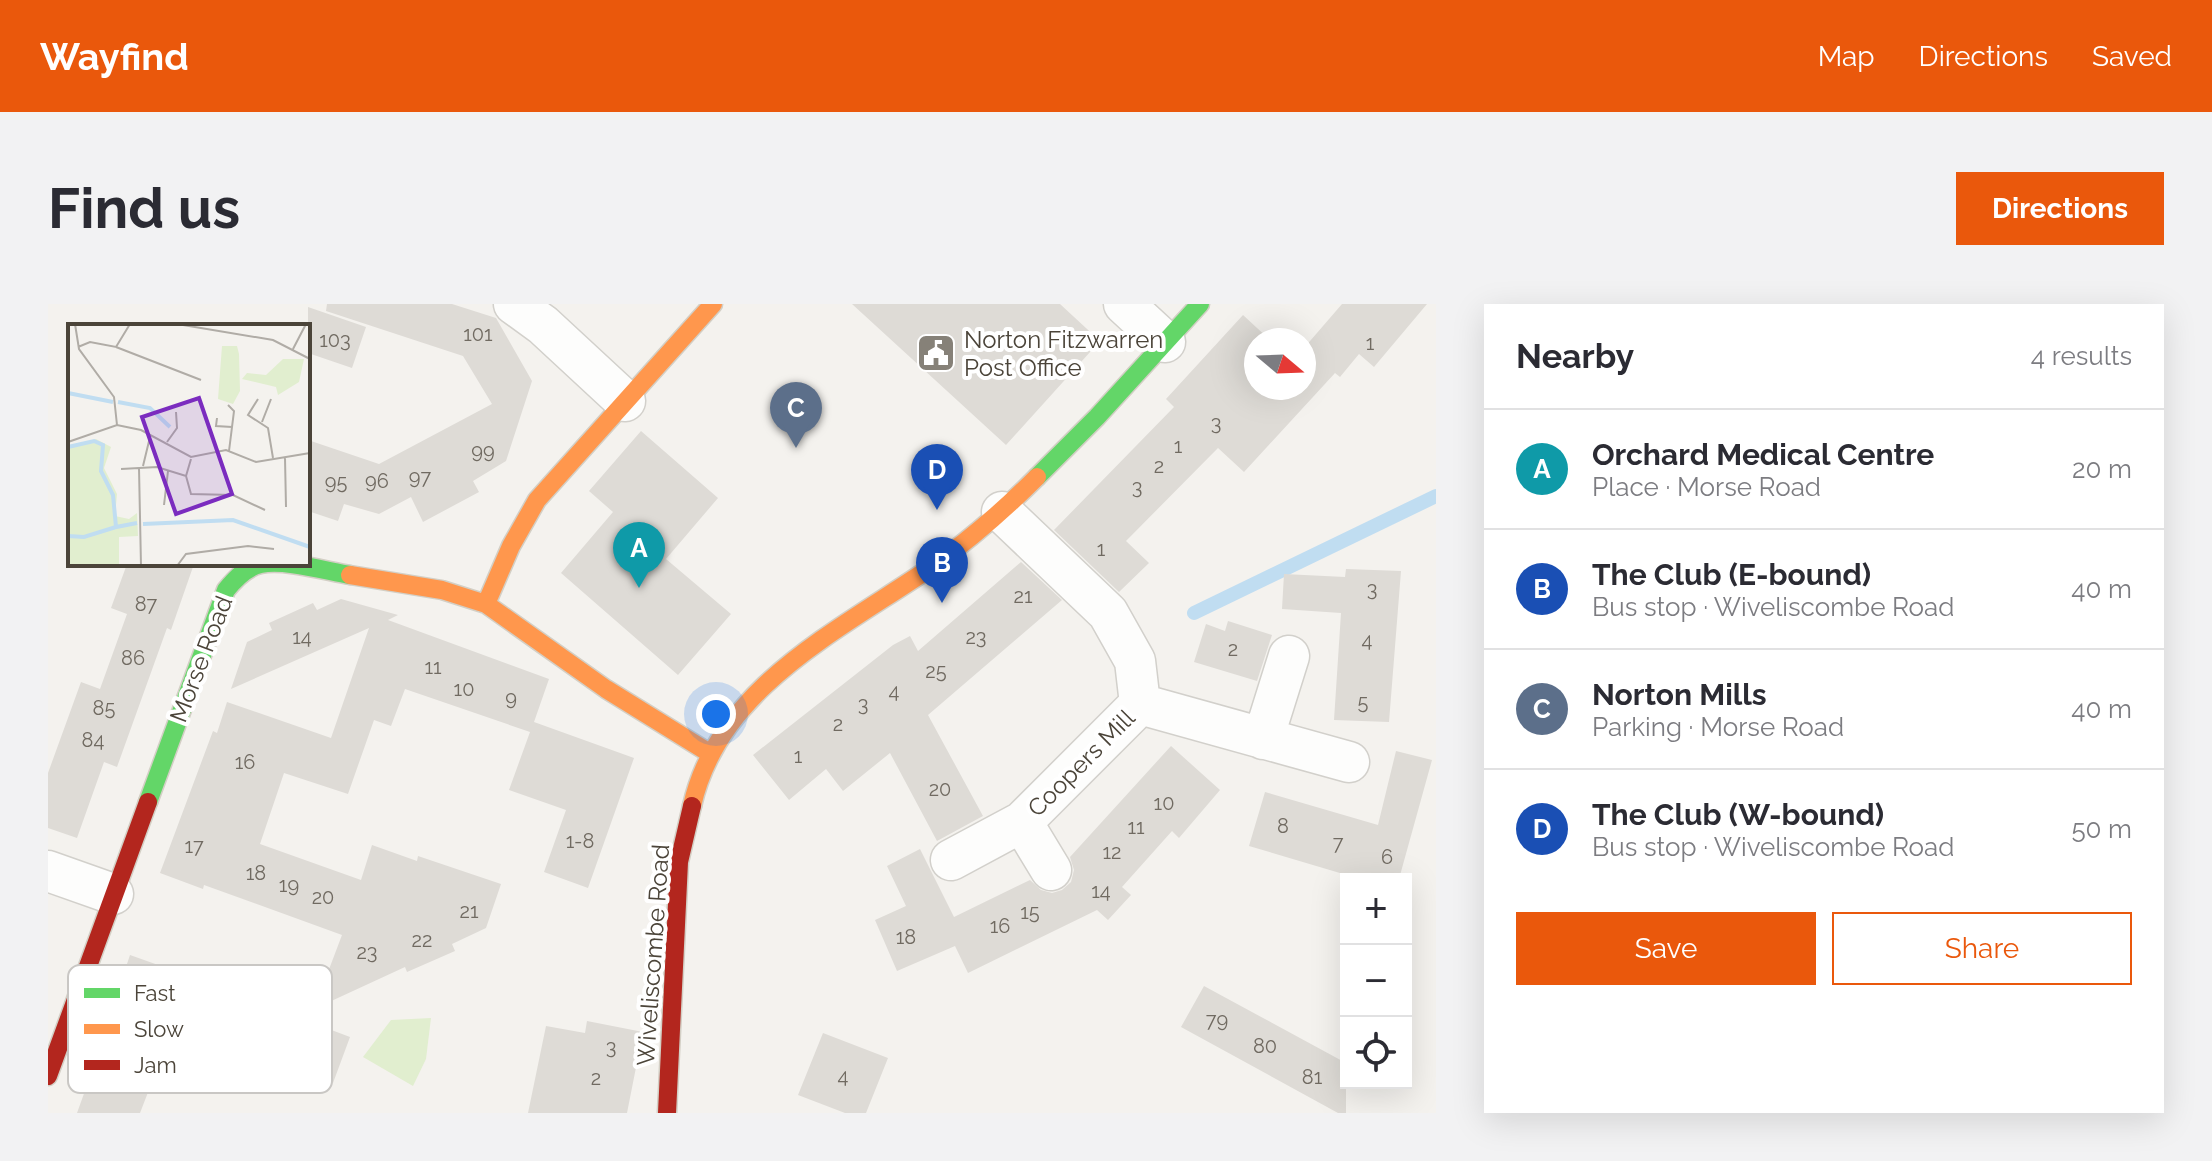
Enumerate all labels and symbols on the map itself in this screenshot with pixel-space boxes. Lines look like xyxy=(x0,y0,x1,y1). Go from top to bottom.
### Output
house number: 101 xyxy=(463,322,493,346)
inset map xyxy=(68,324,310,566)
place label: Norton Fitzwarren Post Office xyxy=(964,325,1163,382)
house number: 103 xyxy=(319,328,351,352)
north arrow xyxy=(1244,328,1316,400)
house number: 1 xyxy=(1366,331,1375,355)
public building icon: Norton Fitzwarren Post Office xyxy=(915,332,957,374)
pin: C xyxy=(770,382,822,448)
house number: 3 xyxy=(1211,411,1221,435)
house number: 1 xyxy=(1174,434,1183,458)
house number: 99 xyxy=(471,439,495,463)
pin: D xyxy=(911,444,963,510)
house number: 2 xyxy=(1154,454,1164,478)
house number: 97 xyxy=(409,465,431,489)
house number: 96 xyxy=(365,469,389,493)
house number: 95 xyxy=(325,470,347,494)
house number: 3 xyxy=(1132,475,1142,499)
pin: A xyxy=(613,522,665,588)
pin: B xyxy=(916,537,968,603)
house number: 1 xyxy=(1097,537,1106,561)
house number: 3 xyxy=(1367,577,1377,601)
house number: 21 xyxy=(1014,584,1033,608)
house number: 87 xyxy=(135,592,158,616)
street label: Morse Road xyxy=(164,592,238,726)
house number: 14 xyxy=(292,625,312,649)
house number: 23 xyxy=(965,625,987,649)
house number: 4 xyxy=(1362,628,1373,652)
house number: 2 xyxy=(1228,637,1238,661)
house number: 86 xyxy=(121,646,145,670)
house number: 11 xyxy=(424,655,442,679)
house number: 25 xyxy=(925,659,947,683)
house number: 10 xyxy=(454,677,474,701)
house number: 4 xyxy=(889,679,900,703)
house number: 9 xyxy=(505,686,517,710)
house number: 5 xyxy=(1358,690,1369,714)
house number: 3 xyxy=(858,692,868,716)
your location xyxy=(696,694,736,734)
house number: 85 xyxy=(93,696,115,720)
street label: Coopers Mill xyxy=(1021,703,1141,823)
house number: 2 xyxy=(833,712,843,736)
house number: 84 xyxy=(82,728,104,752)
house number: 1 xyxy=(794,744,803,768)
house number: 16 xyxy=(235,750,255,774)
house number: 20 xyxy=(929,777,951,801)
house number: 10 xyxy=(1154,791,1174,815)
house number: 8 xyxy=(1277,814,1289,838)
house number: 11 xyxy=(1127,815,1145,839)
house number: 1-8 xyxy=(566,829,594,853)
house number: 7 xyxy=(1333,831,1344,855)
house number: 17 xyxy=(184,834,204,858)
house number: 12 xyxy=(1103,840,1121,864)
street label: Wiveliscombe Road xyxy=(631,843,675,1067)
house number: 6 xyxy=(1381,845,1393,869)
house number: 18 xyxy=(246,861,266,885)
house number: 19 xyxy=(279,873,299,897)
house number: 14 xyxy=(1091,879,1111,903)
house number: 20 xyxy=(312,885,334,909)
house number: 21 xyxy=(460,899,479,923)
house number: 15 xyxy=(1020,900,1040,924)
house number: 16 xyxy=(990,914,1010,938)
house number: 18 xyxy=(896,925,916,949)
house number: 22 xyxy=(412,928,432,952)
house number: 23 xyxy=(356,940,378,964)
legend xyxy=(68,965,332,1093)
text: Fast xyxy=(134,980,176,1006)
house number: 79 xyxy=(1206,1008,1228,1032)
text: Slow xyxy=(134,1016,184,1042)
house number: 80 xyxy=(1253,1034,1277,1058)
house number: 3 xyxy=(606,1035,616,1059)
text: Jam xyxy=(134,1052,177,1078)
house number: 4 xyxy=(838,1064,849,1088)
house number: 81 xyxy=(1302,1065,1323,1089)
house number: 2 xyxy=(591,1066,601,1090)

